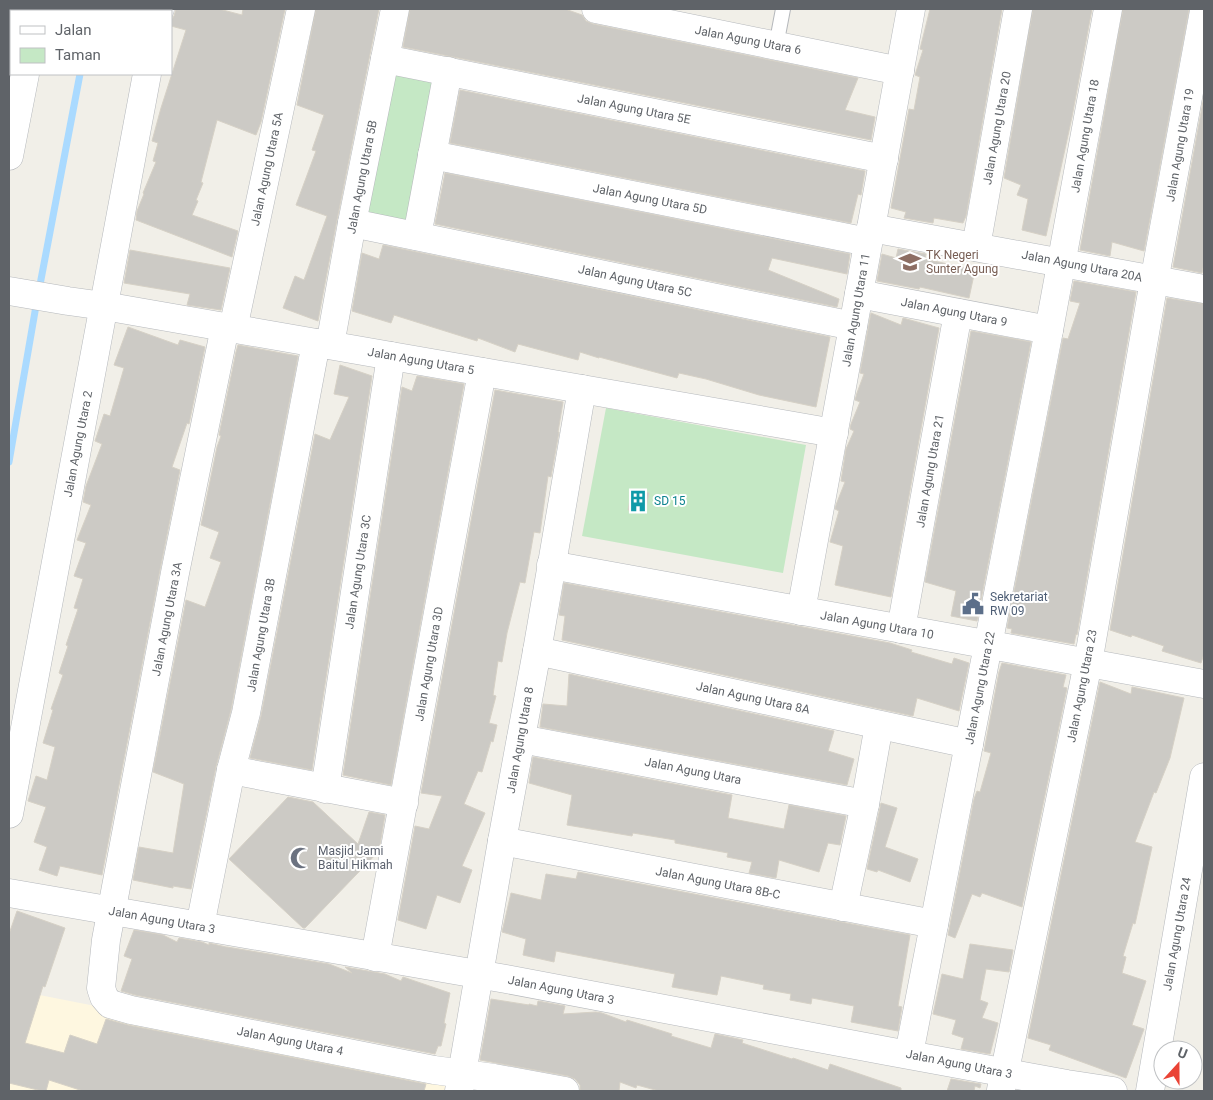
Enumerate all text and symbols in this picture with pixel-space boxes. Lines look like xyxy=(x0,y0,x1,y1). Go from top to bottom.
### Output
legend xyxy=(10,10,172,75)
text: Jalan xyxy=(55,21,92,39)
street label: Jalan Agung Utara 6 xyxy=(694,23,803,57)
text: Taman xyxy=(55,46,101,64)
street label: Jalan Agung Utara 20 xyxy=(980,70,1014,186)
street label: Jalan Agung Utara 18 xyxy=(1068,78,1102,194)
street label: Jalan Agung Utara 19 xyxy=(1163,87,1197,203)
street label: Jalan Agung Utara 5E xyxy=(576,91,692,127)
street label: Jalan Agung Utara 5A xyxy=(248,111,286,227)
street label: Jalan Agung Utara 5B xyxy=(344,119,380,235)
street label: Jalan Agung Utara 5D xyxy=(592,181,708,217)
street label: Jalan Agung Utara 20A xyxy=(1020,247,1144,285)
place label: TK Negeri Sunter Agung xyxy=(926,248,998,276)
school or university icon: TK Negeri Sunter Agung xyxy=(897,249,923,275)
street label: Jalan Agung Utara 11 xyxy=(839,252,873,368)
street label: Jalan Agung Utara 5C xyxy=(577,262,693,300)
street label: Jalan Agung Utara 9 xyxy=(900,295,1008,329)
street label: Jalan Agung Utara 5 xyxy=(367,345,476,377)
street label: Jalan Agung Utara 2 xyxy=(61,389,95,498)
street label: Jalan Agung Utara 21 xyxy=(913,413,947,529)
building icon: SD 15 xyxy=(625,488,651,514)
place label: SD 15 xyxy=(654,494,686,508)
street label: Jalan Agung Utara 3C xyxy=(342,514,374,630)
street label: Jalan Agung Utara 3A xyxy=(149,561,185,677)
street label: Jalan Agung Utara 3B xyxy=(244,577,278,693)
place label: Sekretariat RW 09 xyxy=(990,590,1048,618)
public building icon: Sekretariat RW 09 xyxy=(960,591,986,617)
street label: Jalan Agung Utara 3D xyxy=(412,606,446,722)
street label: Jalan Agung Utara 10 xyxy=(819,608,935,642)
street label: Jalan Agung Utara 23 xyxy=(1064,628,1100,744)
street label: Jalan Agung Utara 22 xyxy=(962,630,998,746)
street label: Jalan Agung Utara 8A xyxy=(695,679,811,717)
street label: Jalan Agung Utara 8 xyxy=(504,685,536,794)
street label: Jalan Agung Utara xyxy=(643,755,743,787)
place label: Masjid Jami Baitul Hikmah xyxy=(318,844,393,872)
mosque icon: Masjid Jami Baitul Hikmah xyxy=(288,845,314,871)
street label: Jalan Agung Utara 8B-C xyxy=(655,864,782,902)
street label: Jalan Agung Utara 24 xyxy=(1160,876,1194,992)
street label: Jalan Agung Utara 3 xyxy=(108,904,216,936)
street label: Jalan Agung Utara 3 xyxy=(507,973,615,1007)
street label: Jalan Agung Utara 4 xyxy=(236,1024,345,1058)
north arrow xyxy=(1153,1040,1203,1090)
text: U xyxy=(1175,1044,1190,1062)
street label: Jalan Agung Utara 3 xyxy=(905,1047,1013,1081)

